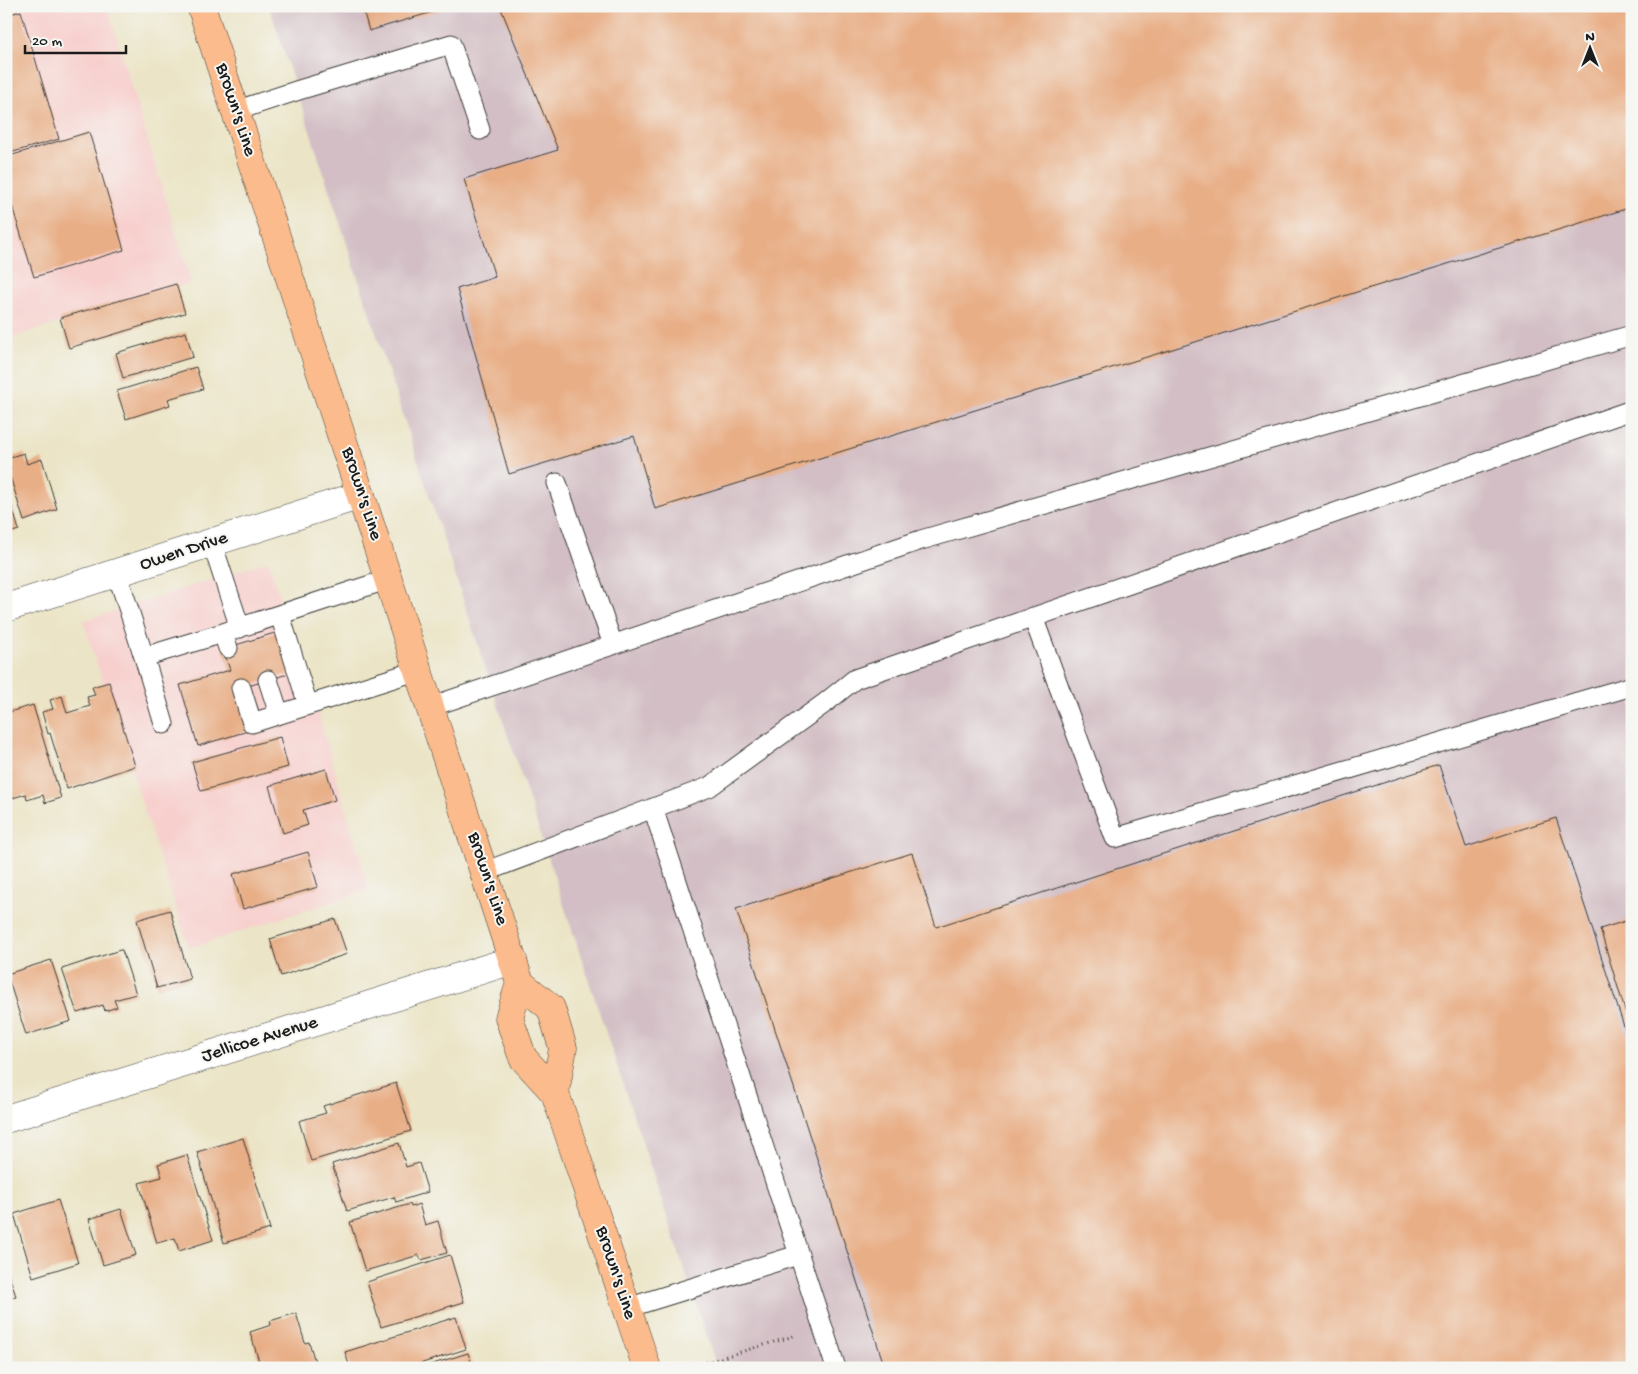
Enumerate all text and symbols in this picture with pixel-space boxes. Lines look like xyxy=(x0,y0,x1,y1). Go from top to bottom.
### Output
scale bar xyxy=(25,22,126,54)
north arrow xyxy=(1566,22,1616,72)
text: N xyxy=(1585,29,1595,46)
text: 20 m xyxy=(32,33,62,51)
street label: Brown's Line xyxy=(209,60,261,160)
street label: Brown's Line xyxy=(335,444,387,544)
street label: Owen Drive xyxy=(137,527,231,577)
street label: Brown's Line xyxy=(461,829,513,929)
street label: Jellicoe Avenue xyxy=(199,1011,321,1069)
street label: Brown's Line xyxy=(589,1223,641,1323)

